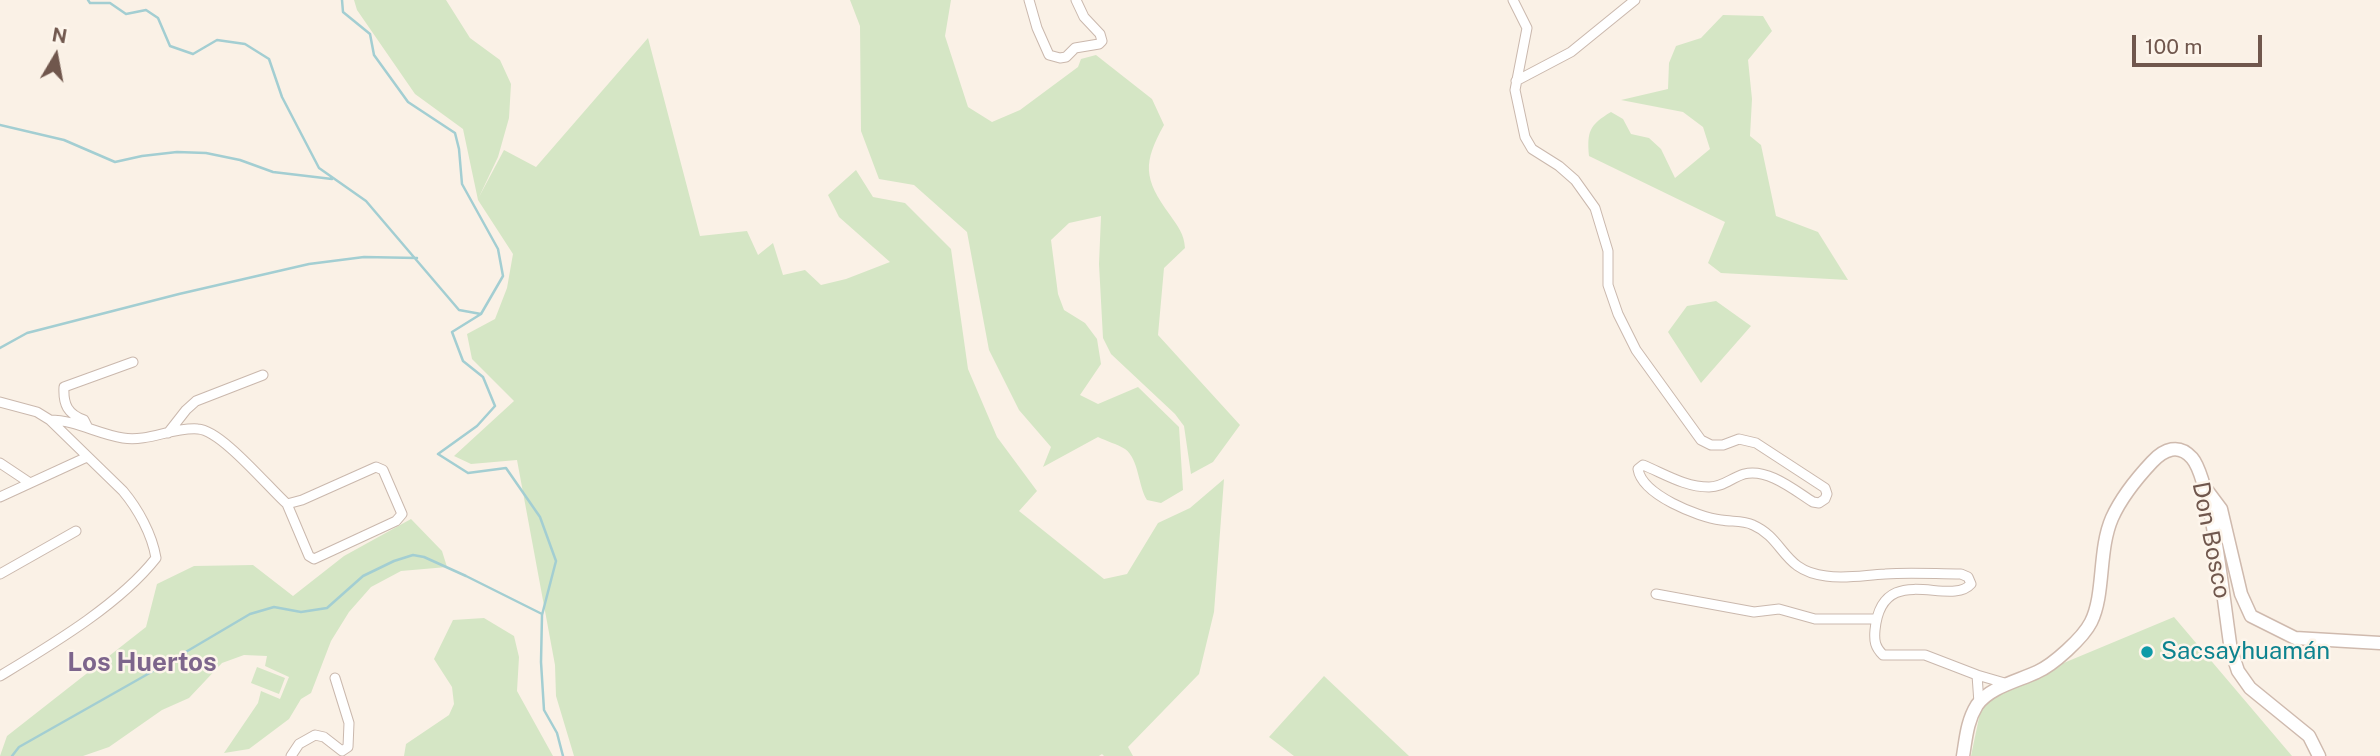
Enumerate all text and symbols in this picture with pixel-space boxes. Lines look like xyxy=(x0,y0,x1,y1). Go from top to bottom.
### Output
north arrow xyxy=(21,21,91,91)
scale bar xyxy=(2135,21,2264,65)
text: N xyxy=(50,23,69,47)
text: 100 m xyxy=(2145,34,2202,59)
street label: Don Bosco xyxy=(2186,479,2236,601)
place label: Sacsayhuamán xyxy=(2161,638,2330,666)
marker: Sacsayhuamán xyxy=(2139,644,2155,660)
district label: Los Huertos xyxy=(67,647,217,679)

